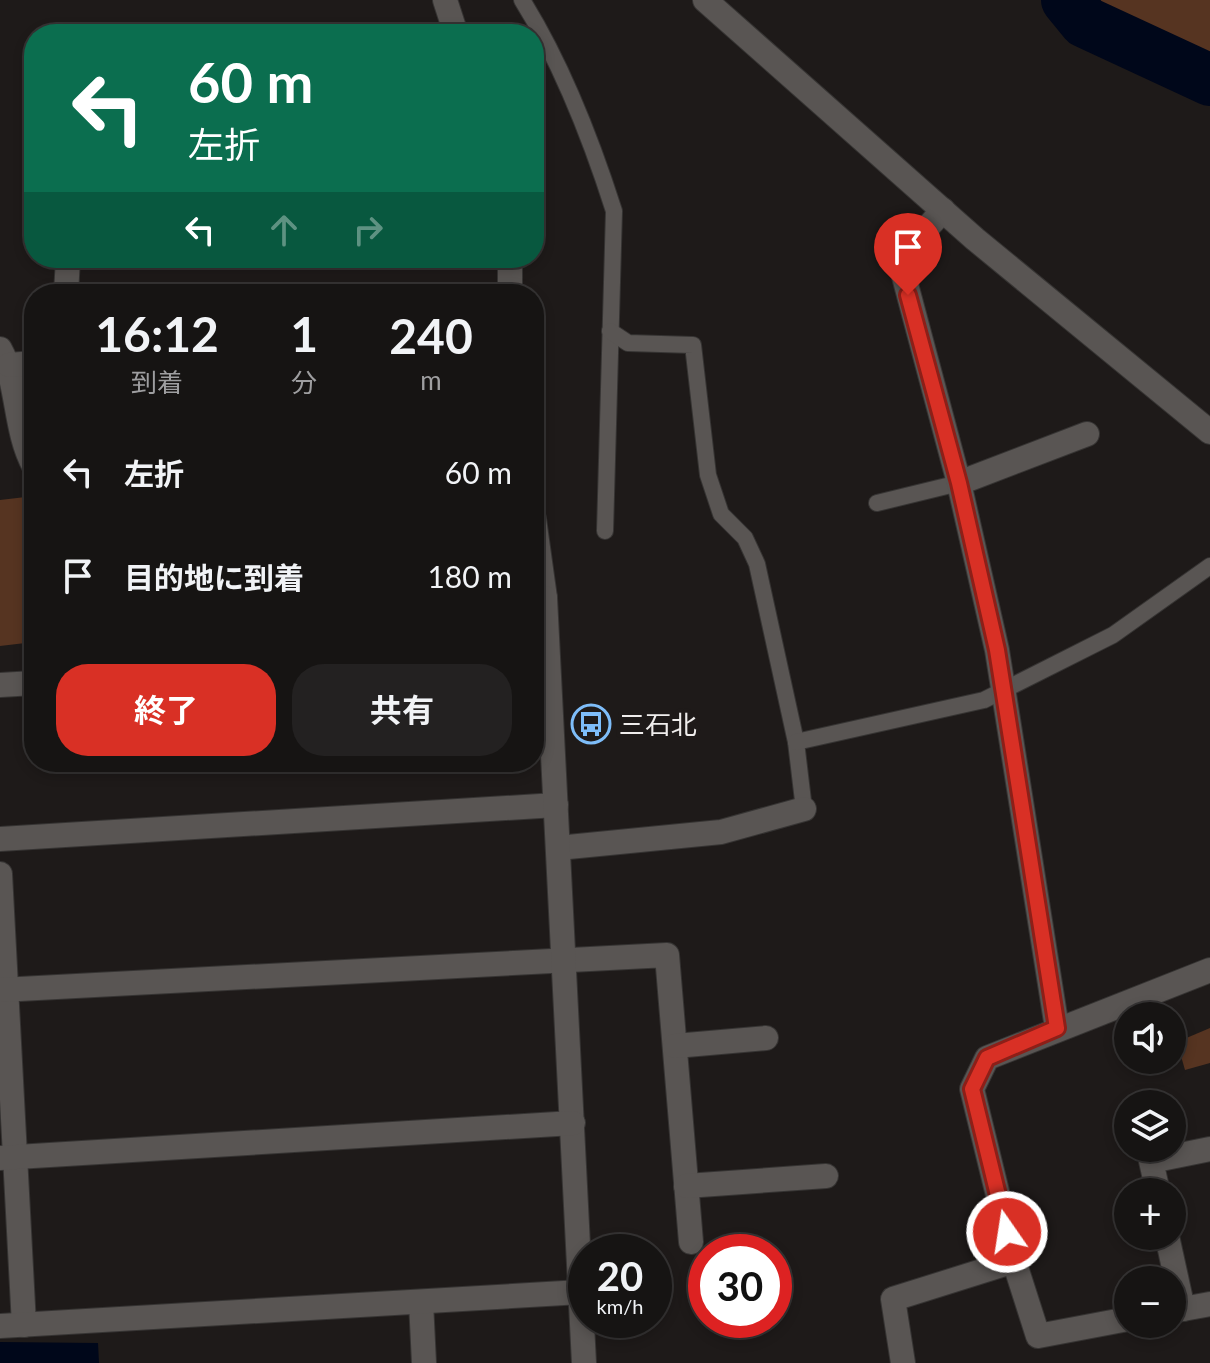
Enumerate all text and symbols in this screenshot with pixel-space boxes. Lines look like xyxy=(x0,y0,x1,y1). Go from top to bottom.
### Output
text: 60 m xyxy=(188,48,313,115)
icon: left xyxy=(56,56,160,160)
text: 左折 xyxy=(188,122,260,166)
icon: left xyxy=(178,208,222,252)
icon: ahead xyxy=(262,208,306,252)
icon: right xyxy=(346,208,390,252)
pin xyxy=(874,213,942,295)
icon: arrive xyxy=(886,225,930,269)
text: 16:12 xyxy=(95,305,219,362)
text: 1 xyxy=(290,305,318,362)
text: 240 xyxy=(389,307,473,364)
text: m xyxy=(420,364,442,396)
text: 到着 xyxy=(131,366,183,398)
text: 分 xyxy=(291,366,317,398)
icon: left xyxy=(56,450,100,494)
text: 60 m xyxy=(445,454,512,490)
text: 左折 xyxy=(124,455,184,491)
icon: arrive xyxy=(56,554,100,598)
text: 180 m xyxy=(427,558,512,594)
text: 目的地に到着 xyxy=(124,559,304,595)
button: 終了 xyxy=(56,664,276,756)
button: 共有 xyxy=(292,664,512,756)
bus stop icon: 三石北 xyxy=(570,703,612,745)
place label: 三石北 xyxy=(619,708,697,740)
map controls xyxy=(1114,1002,1186,1338)
button: sound xyxy=(1114,1002,1186,1074)
button: layers xyxy=(1114,1090,1186,1162)
button: + xyxy=(1114,1178,1186,1250)
position arrow xyxy=(965,1190,1049,1274)
speed limit sign: 30 xyxy=(688,1234,792,1338)
text: 20 xyxy=(597,1252,643,1300)
button: − xyxy=(1114,1266,1186,1338)
text: km/h xyxy=(597,1294,643,1318)

